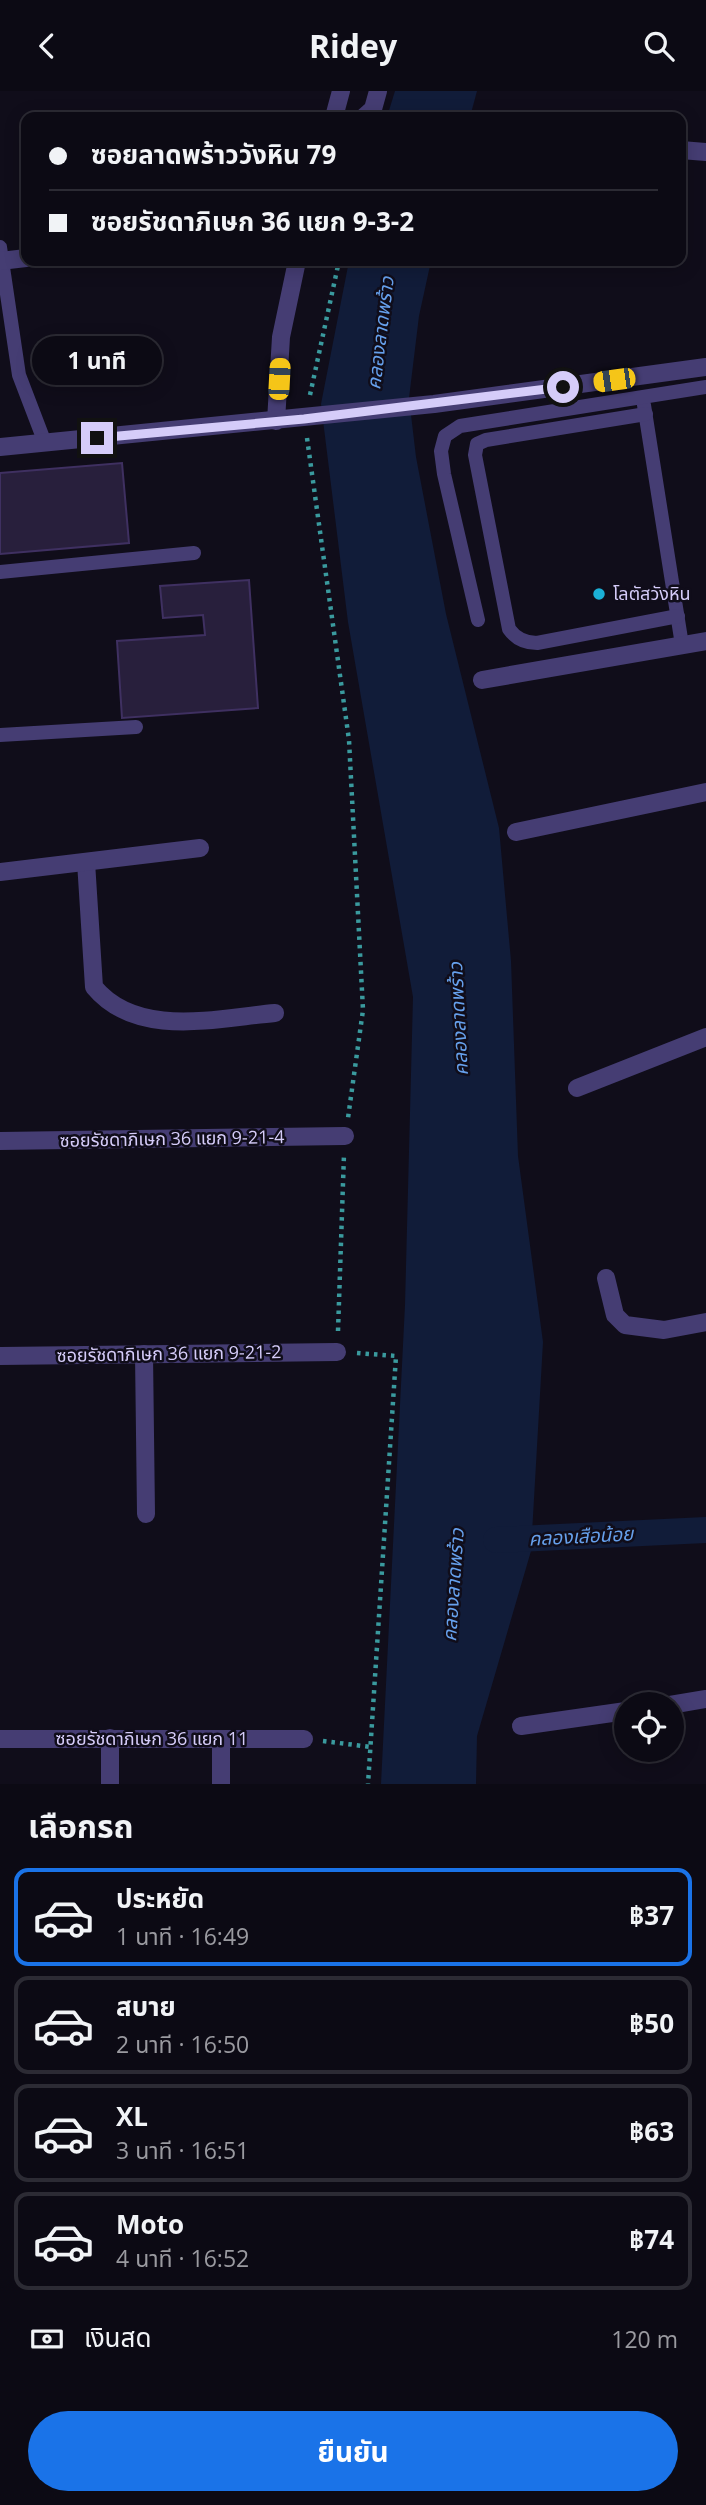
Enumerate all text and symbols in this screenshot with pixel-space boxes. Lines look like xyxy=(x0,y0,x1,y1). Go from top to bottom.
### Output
text: Ridey xyxy=(309,24,397,67)
icon: back xyxy=(28,27,66,65)
icon: search xyxy=(640,27,678,65)
text: ซอยลาดพร้าววังหิน 79 xyxy=(91,136,336,172)
text: ซอยรัชดาภิเษก 36 แยก 9-3-2 xyxy=(91,203,414,239)
water label: คลองลาดพร้าว xyxy=(360,274,400,391)
callout: 1 นาที xyxy=(32,337,162,385)
text: 1 นาที xyxy=(68,344,126,376)
car xyxy=(268,357,291,401)
car xyxy=(592,367,637,393)
route start xyxy=(547,371,579,403)
route end xyxy=(81,422,113,454)
place label: โลตัสวังหิน xyxy=(613,581,691,605)
marker: โลตัสวังหิน xyxy=(591,586,607,602)
water label: คลองลาดพร้าว xyxy=(442,961,474,1076)
street label: ซอยรัชดาภิเษก 36 แยก 9-21-4 xyxy=(59,1124,285,1152)
street label: ซอยรัชดาภิเษก 36 แยก 9-21-2 xyxy=(56,1339,282,1367)
water label: คลองเสือน้อย xyxy=(528,1520,636,1552)
water label: คลองลาดพร้าว xyxy=(436,1527,470,1642)
map controls xyxy=(614,1692,684,1762)
button: locate xyxy=(614,1692,684,1762)
street label: ซอยรัชดาภิเษก 36 แยก 11 xyxy=(56,1726,248,1750)
text: เลือกรถ xyxy=(28,1804,133,1847)
text: ประหยัด xyxy=(116,1880,204,1916)
icon: car xyxy=(32,1886,95,1949)
text: ฿37 xyxy=(629,1897,674,1933)
text: 1 นาที · 16:49 xyxy=(116,1920,249,1952)
text: สบาย xyxy=(116,1988,176,2024)
icon: car xyxy=(32,1994,95,2057)
text: ฿50 xyxy=(629,2005,674,2041)
text: 2 นาที · 16:50 xyxy=(116,2028,249,2060)
text: XL xyxy=(116,2098,148,2134)
icon: car xyxy=(32,2102,95,2165)
text: ฿63 xyxy=(629,2113,674,2149)
text: 3 นาที · 16:51 xyxy=(116,2134,249,2166)
text: Moto xyxy=(116,2206,184,2242)
icon: car xyxy=(32,2210,95,2273)
text: ฿74 xyxy=(629,2221,674,2257)
text: 4 นาที · 16:52 xyxy=(116,2242,249,2274)
text: เงินสด xyxy=(84,2319,151,2355)
icon: cash xyxy=(28,2320,66,2358)
text: 120 m xyxy=(611,2323,678,2355)
button: ยืนยัน xyxy=(28,2411,678,2491)

